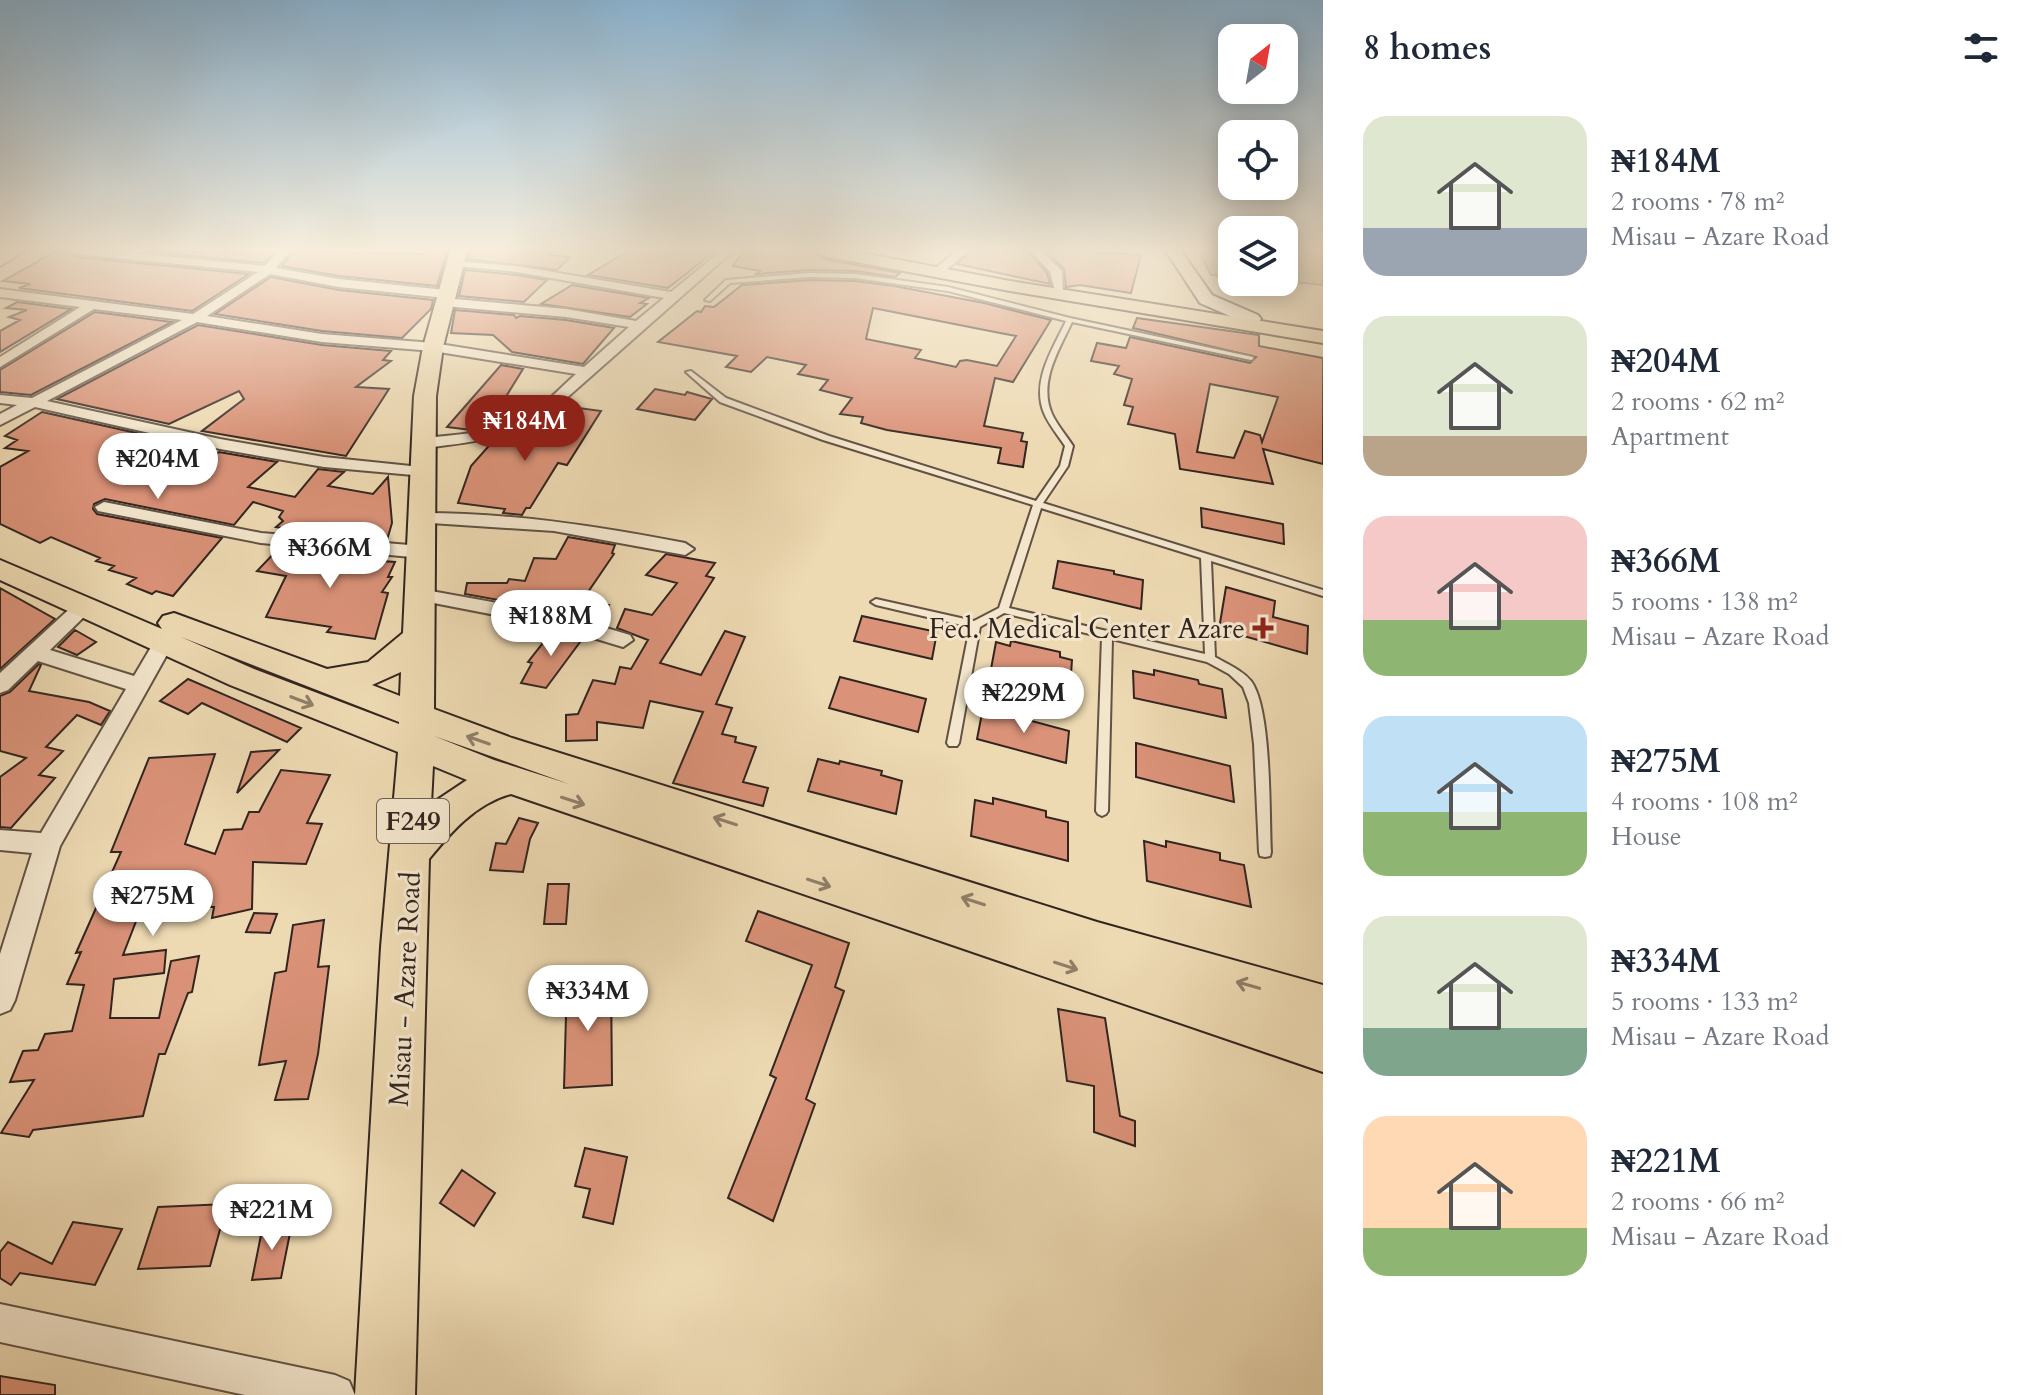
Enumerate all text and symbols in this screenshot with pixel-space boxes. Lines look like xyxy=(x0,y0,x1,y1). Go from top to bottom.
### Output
north arrow xyxy=(1218,24,1298,104)
map controls xyxy=(1218,24,1298,296)
text: 8 homes xyxy=(1363,25,1491,71)
icon: filters xyxy=(1959,26,2003,70)
button: locate xyxy=(1218,120,1298,200)
text: ₦184M xyxy=(1611,138,1721,184)
icon: home xyxy=(1427,148,1523,244)
text: 2 rooms · 78 m² xyxy=(1611,184,1784,219)
button: layers xyxy=(1218,216,1298,296)
text: Misau - Azare Road xyxy=(1611,219,1829,254)
text: ₦204M xyxy=(1611,338,1721,384)
icon: home xyxy=(1427,348,1523,444)
text: 2 rooms · 62 m² xyxy=(1611,384,1784,419)
pin: ₦184M xyxy=(469,395,581,463)
text: ₦184M xyxy=(483,403,567,438)
text: Apartment xyxy=(1611,419,1729,454)
pin: ₦204M xyxy=(102,433,214,501)
text: ₦204M xyxy=(116,441,200,476)
pin: ₦366M xyxy=(274,522,386,590)
text: ₦366M xyxy=(288,530,372,565)
text: ₦366M xyxy=(1611,538,1721,584)
icon: home xyxy=(1427,548,1523,644)
text: 5 rooms · 138 m² xyxy=(1611,584,1798,619)
pin: ₦188M xyxy=(495,590,607,658)
text: ₦188M xyxy=(509,598,593,633)
place label: Fed. Medical Center Azare xyxy=(929,610,1245,648)
marker: Fed. Medical Center Azare xyxy=(1252,617,1274,639)
text: Misau - Azare Road xyxy=(1611,619,1829,654)
pin: ₦229M xyxy=(968,667,1080,735)
text: ₦229M xyxy=(982,675,1066,710)
one-way arrow xyxy=(290,695,314,709)
one-way arrow xyxy=(466,732,491,746)
text: ₦275M xyxy=(1611,738,1721,784)
icon: home xyxy=(1427,748,1523,844)
text: 4 rooms · 108 m² xyxy=(1611,784,1798,819)
one-way arrow xyxy=(560,794,585,809)
road number: F249 xyxy=(377,799,449,843)
one-way arrow xyxy=(713,812,738,827)
text: House xyxy=(1611,819,1682,854)
pin: ₦275M xyxy=(97,870,209,938)
street label: Misau - Azare Road xyxy=(380,871,430,1107)
one-way arrow xyxy=(806,877,831,892)
text: ₦275M xyxy=(111,878,195,913)
one-way arrow xyxy=(960,893,986,908)
text: ₦334M xyxy=(1611,938,1721,984)
icon: home xyxy=(1427,948,1523,1044)
one-way arrow xyxy=(1053,959,1078,974)
pin: ₦334M xyxy=(532,965,644,1033)
text: ₦334M xyxy=(546,973,630,1008)
one-way arrow xyxy=(1236,977,1261,991)
text: 5 rooms · 133 m² xyxy=(1611,984,1798,1019)
text: Misau - Azare Road xyxy=(1611,1019,1829,1054)
text: ₦221M xyxy=(1611,1138,1721,1184)
icon: home xyxy=(1427,1148,1523,1244)
pin: ₦221M xyxy=(216,1184,328,1252)
text: 2 rooms · 66 m² xyxy=(1611,1184,1784,1219)
text: ₦221M xyxy=(230,1192,314,1227)
text: Misau - Azare Road xyxy=(1611,1219,1829,1254)

